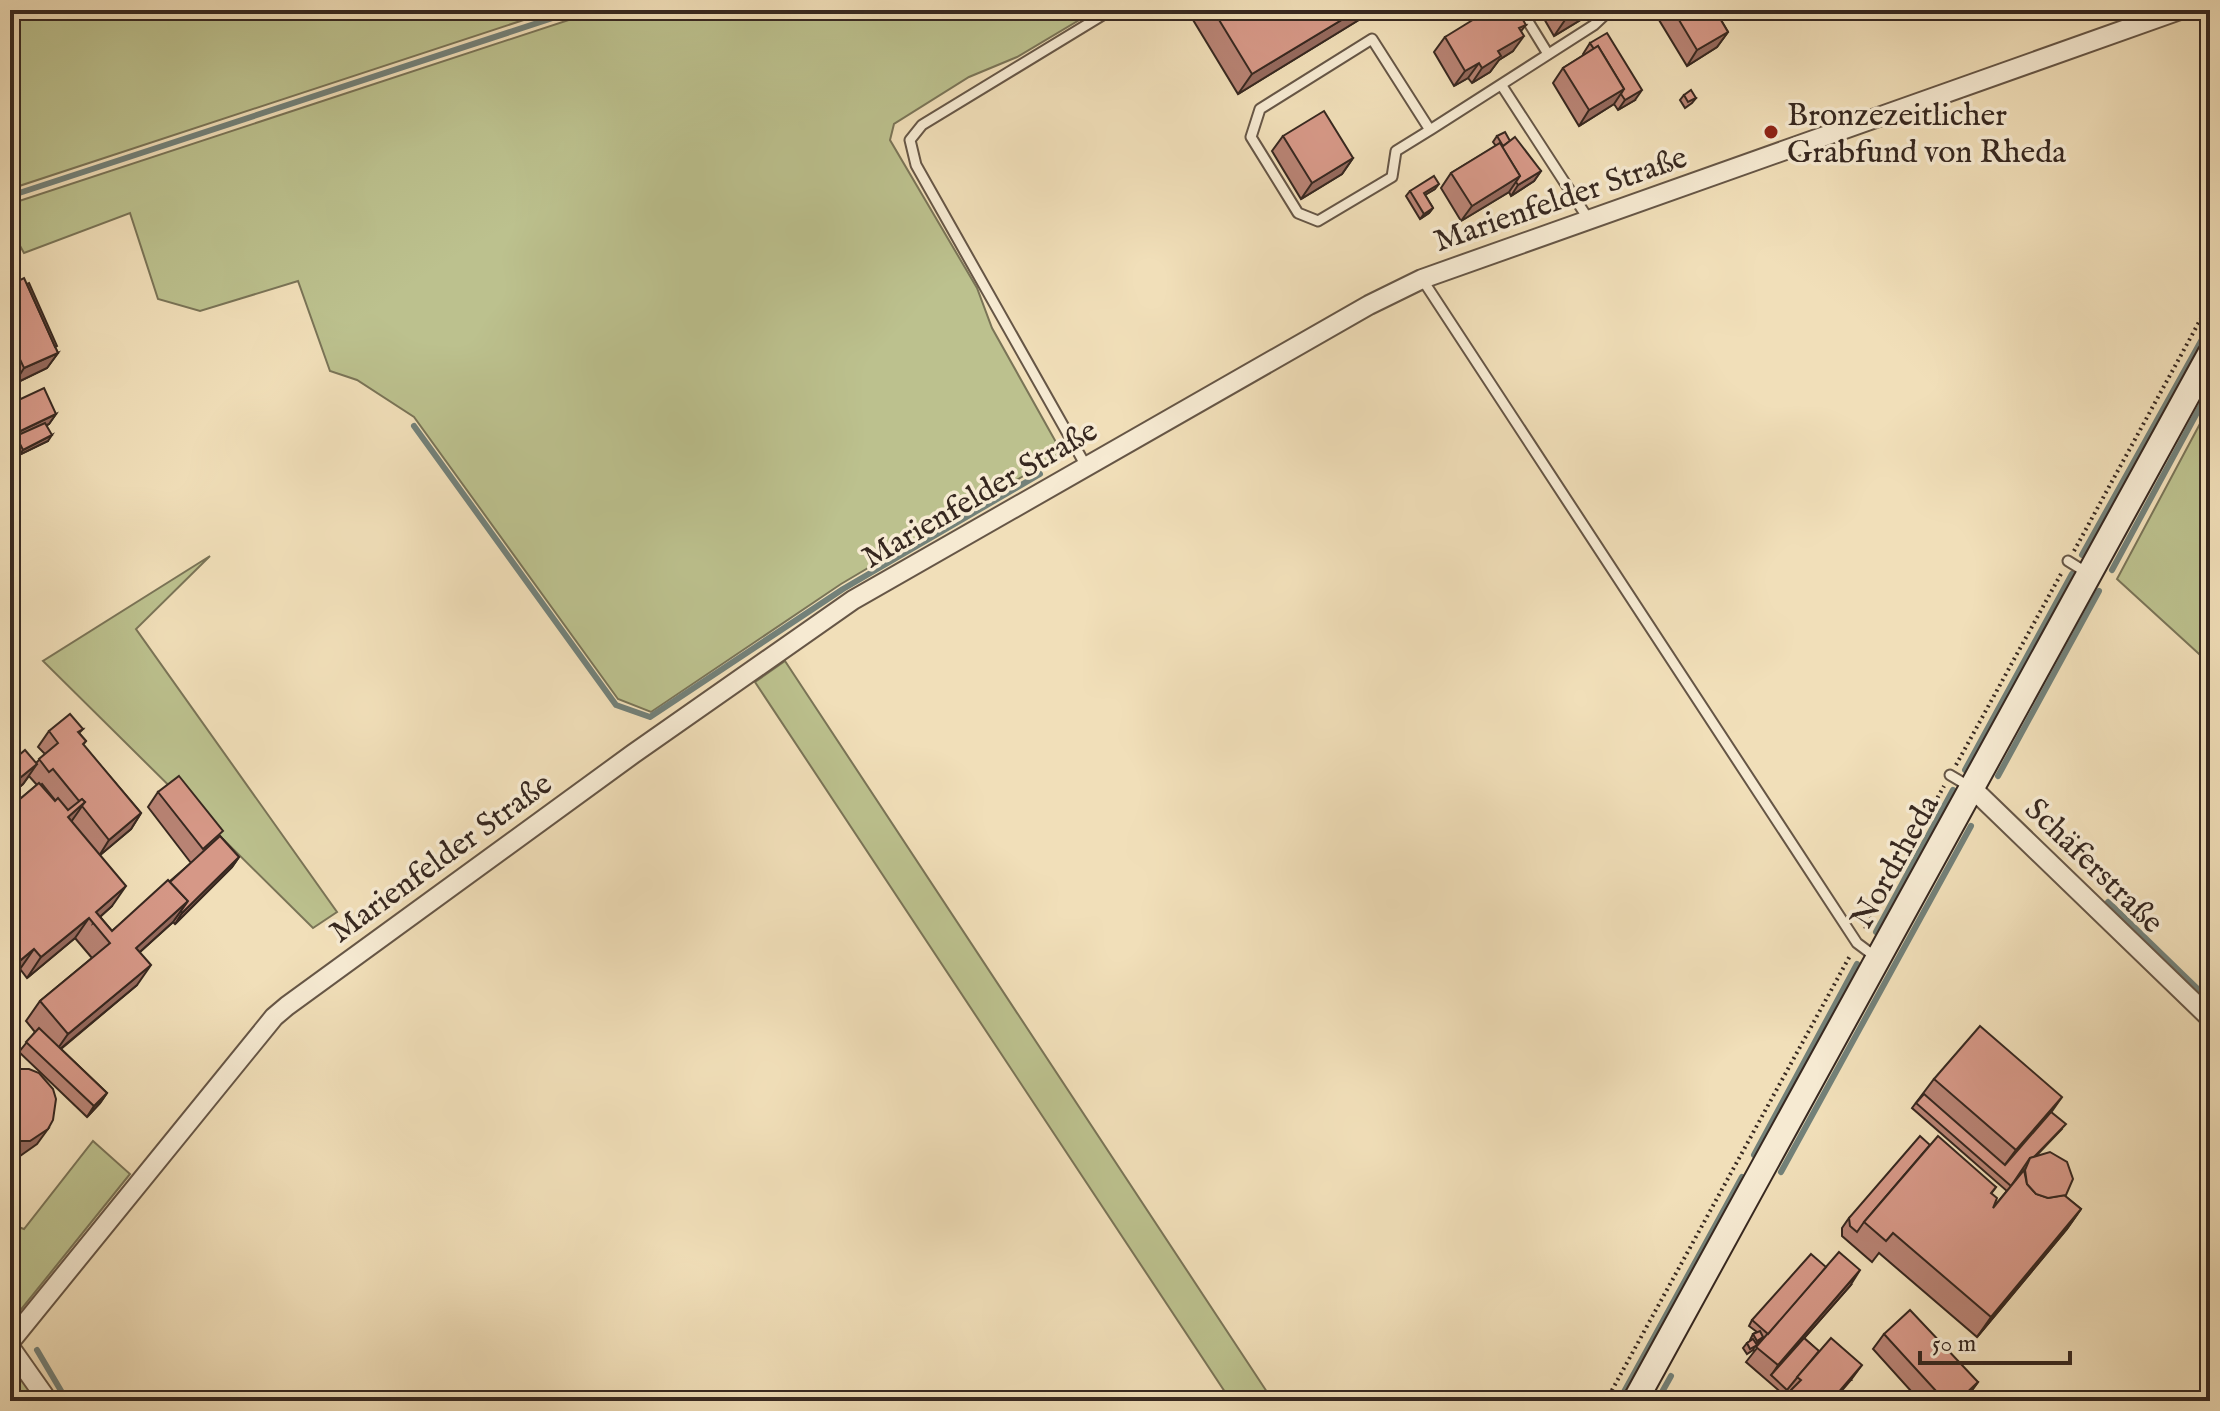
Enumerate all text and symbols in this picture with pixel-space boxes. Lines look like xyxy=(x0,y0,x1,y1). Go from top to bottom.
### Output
place label: Bronzezeitlicher Grabfund von Rheda xyxy=(1787,96,2066,174)
marker: Bronzezeitlicher Grabfund von Rheda xyxy=(1762,123,1780,141)
street label: Marienfelder Straße xyxy=(1429,138,1693,263)
street label: Marienfelder Straße xyxy=(855,411,1105,579)
street label: Marienfelder Straße xyxy=(322,764,561,954)
street label: Nordrheda xyxy=(1843,788,1950,936)
street label: Schäferstraße xyxy=(2015,790,2172,943)
scale bar xyxy=(1920,1315,2070,1365)
text: 50 m xyxy=(1932,1329,1976,1360)

